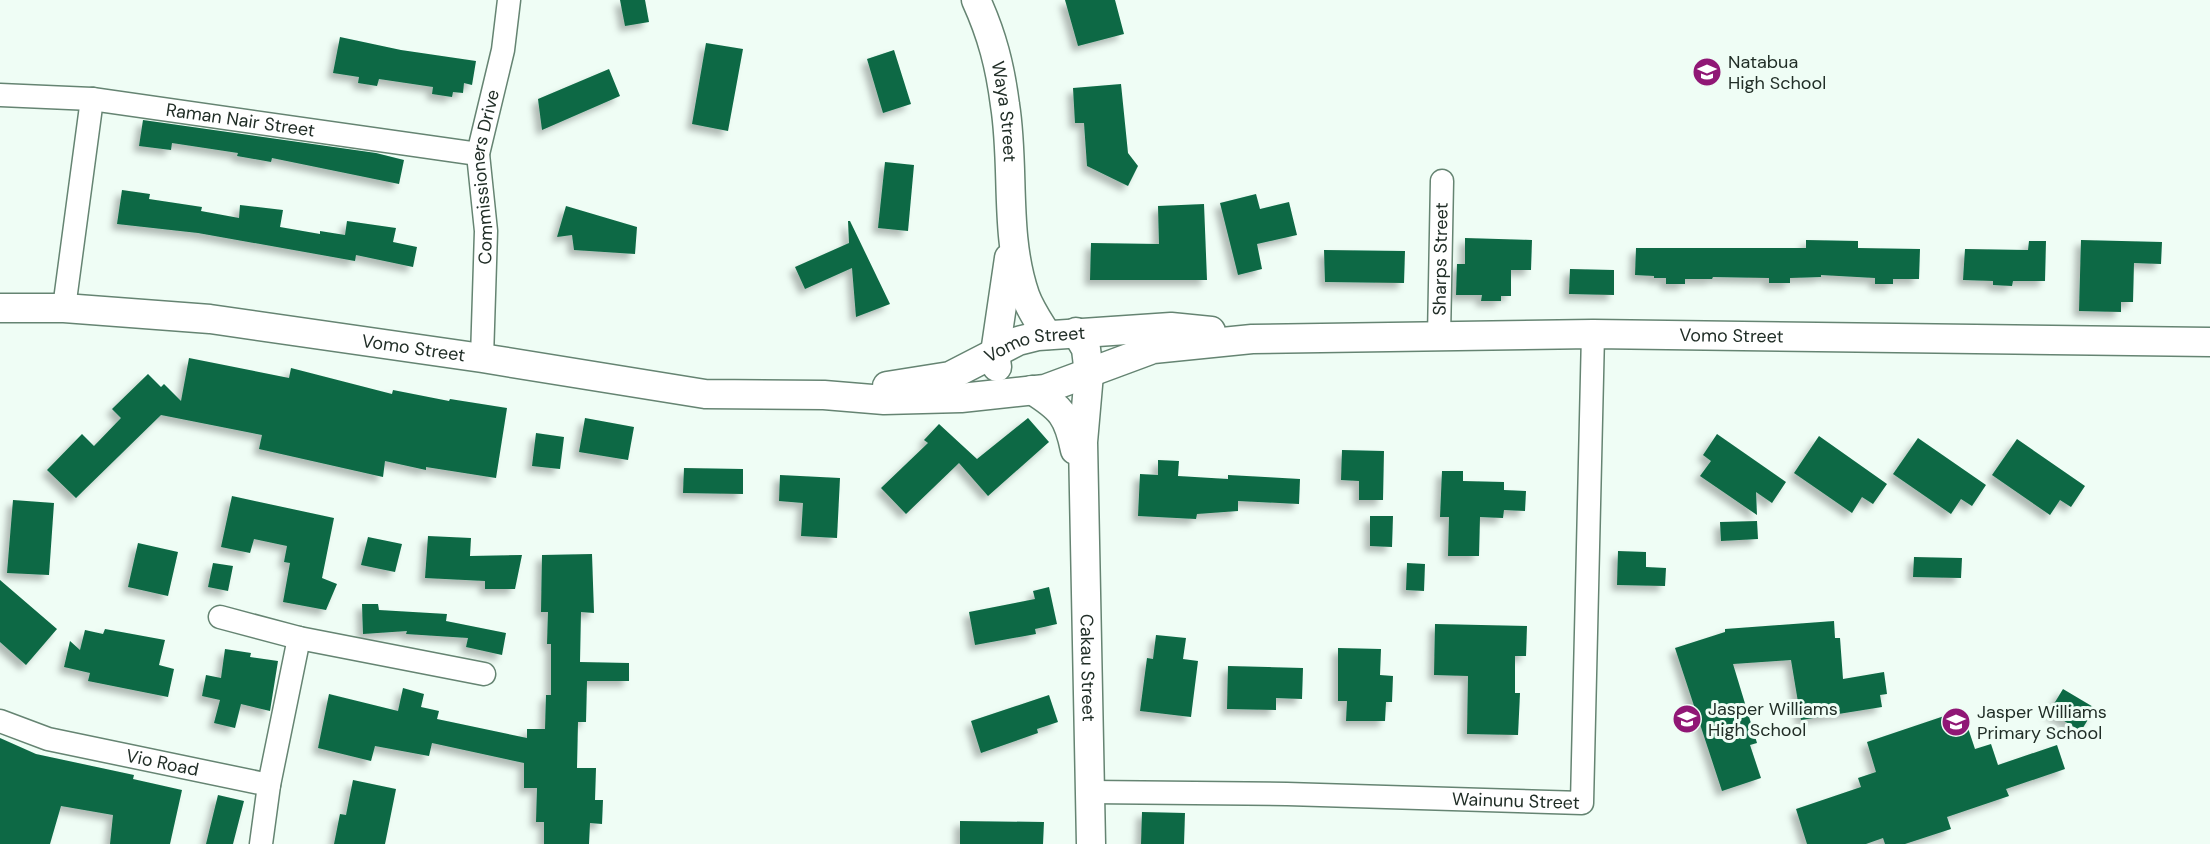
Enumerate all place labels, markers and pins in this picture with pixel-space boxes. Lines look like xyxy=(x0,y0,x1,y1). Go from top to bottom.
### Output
place label: Natabua High School xyxy=(1728,50,1826,95)
school or university icon: Natabua High School xyxy=(1691,56,1723,88)
place label: Jasper Williams High School xyxy=(1708,697,1838,742)
place label: Jasper Williams Primary School xyxy=(1977,700,2107,745)
school or university icon: Jasper Williams High School xyxy=(1671,703,1703,735)
school or university icon: Jasper Williams Primary School xyxy=(1940,706,1972,738)

